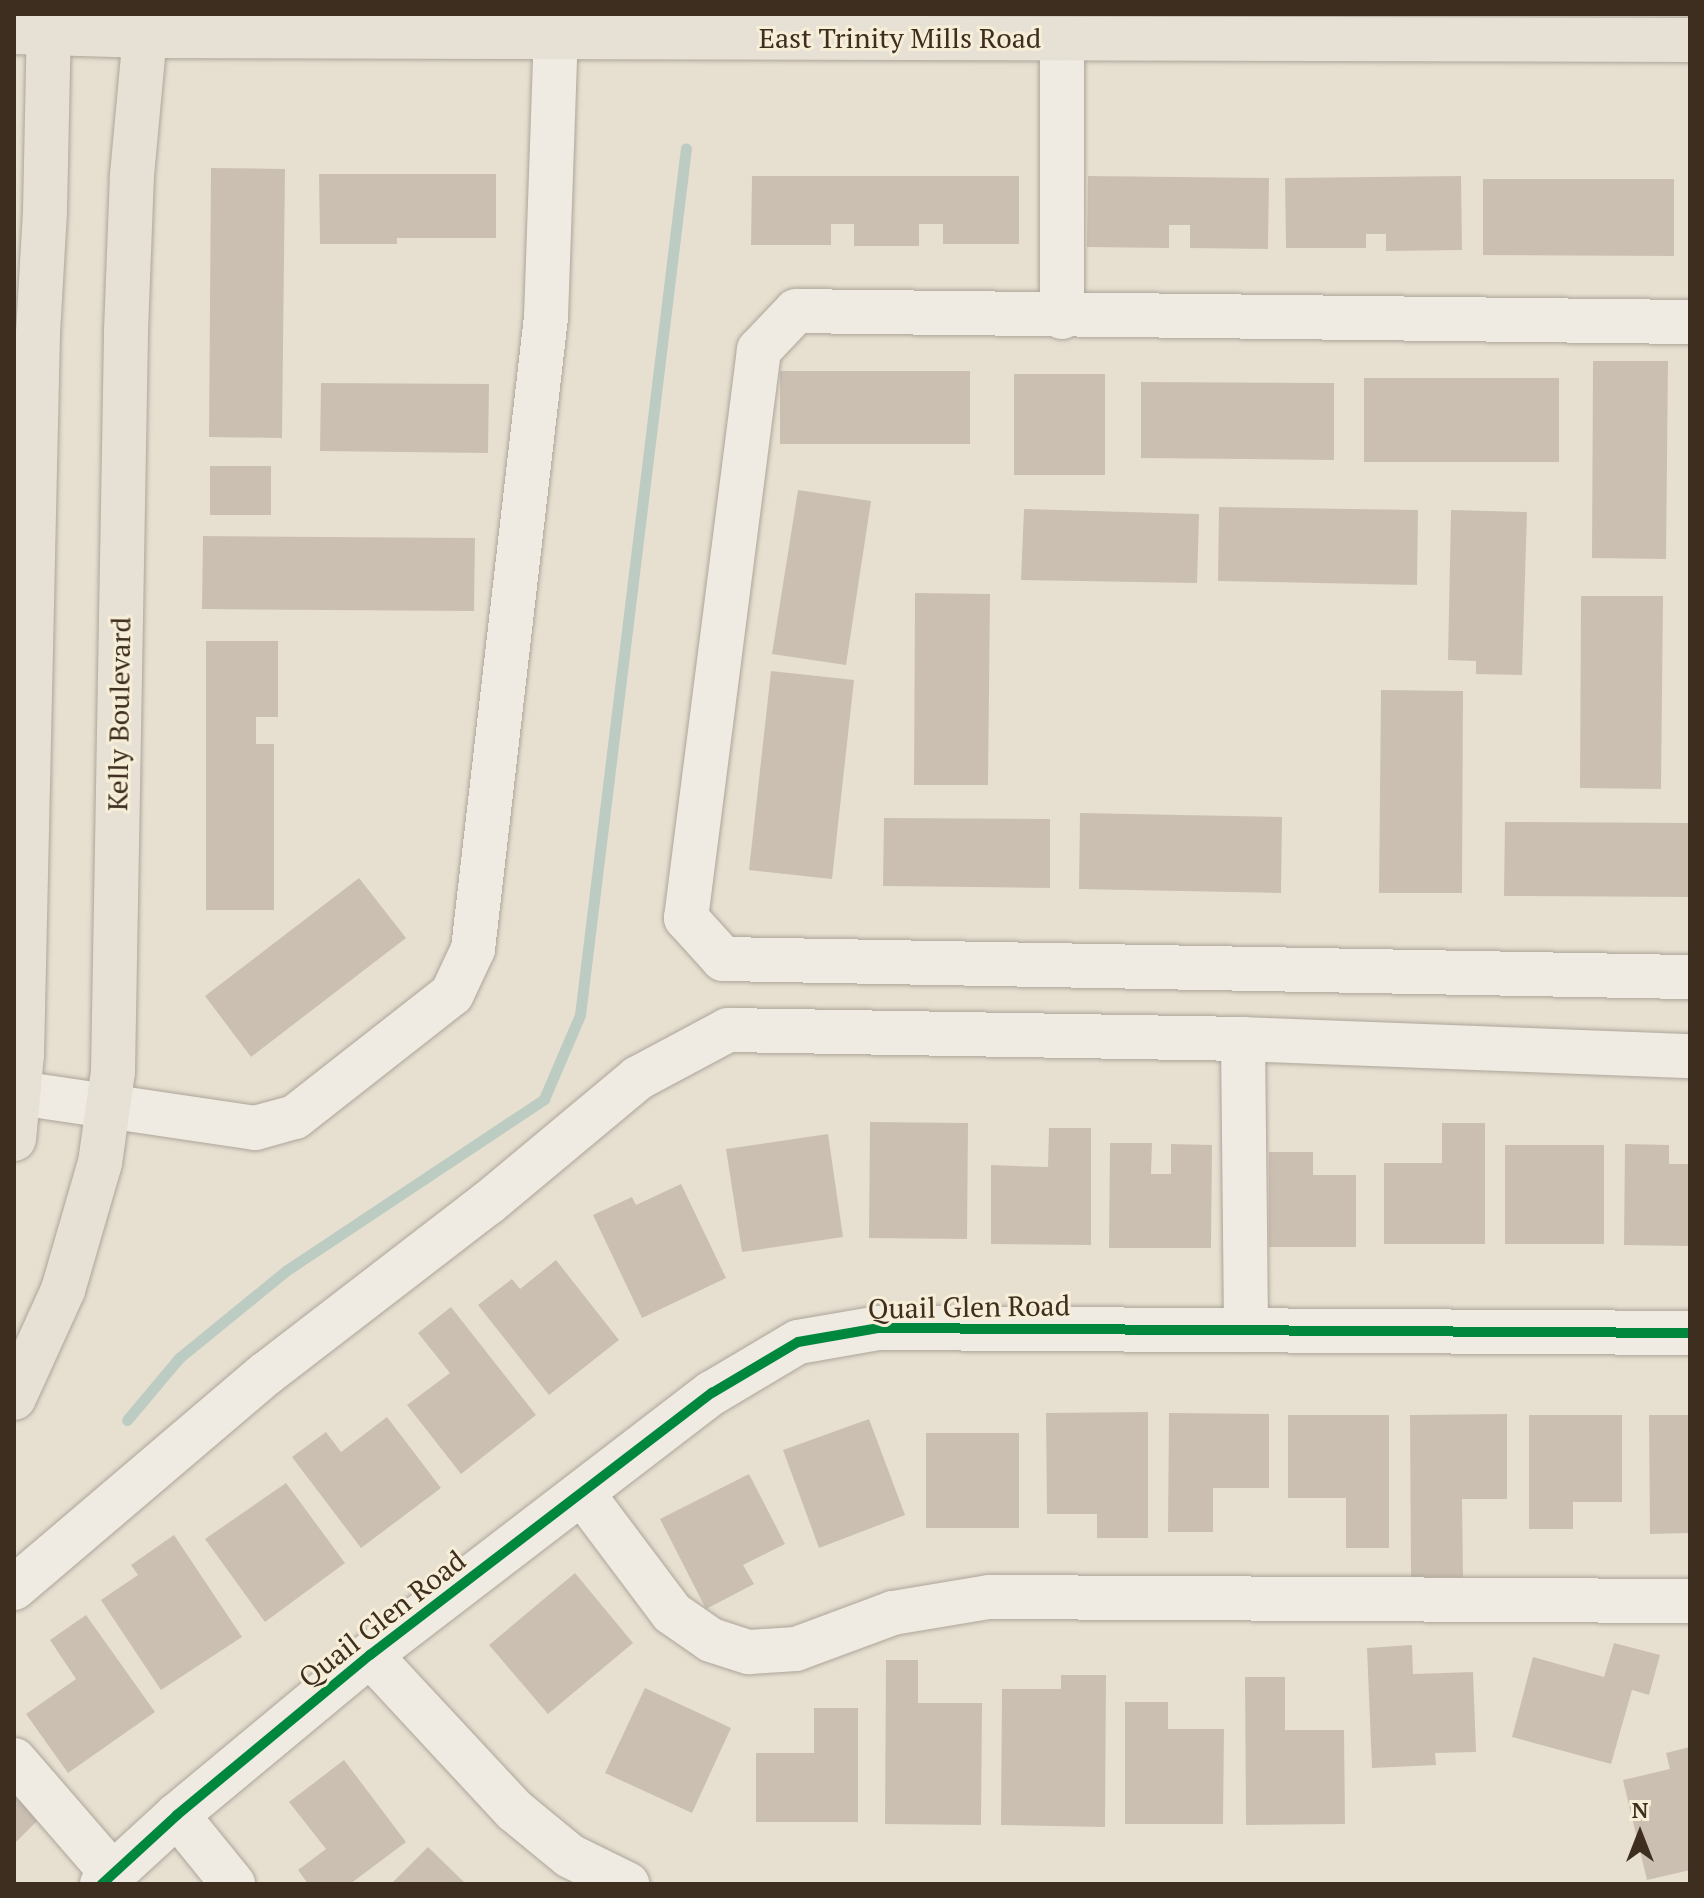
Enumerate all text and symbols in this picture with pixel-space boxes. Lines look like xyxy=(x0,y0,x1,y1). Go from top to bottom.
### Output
street label: East Trinity Mills Road xyxy=(759,21,1041,55)
street label: Kelly Boulevard xyxy=(101,617,137,811)
street label: Quail Glen Road xyxy=(868,1288,1070,1326)
street label: Quail Glen Road xyxy=(292,1543,472,1695)
north arrow xyxy=(1600,1794,1680,1874)
text: N xyxy=(1632,1795,1648,1824)

